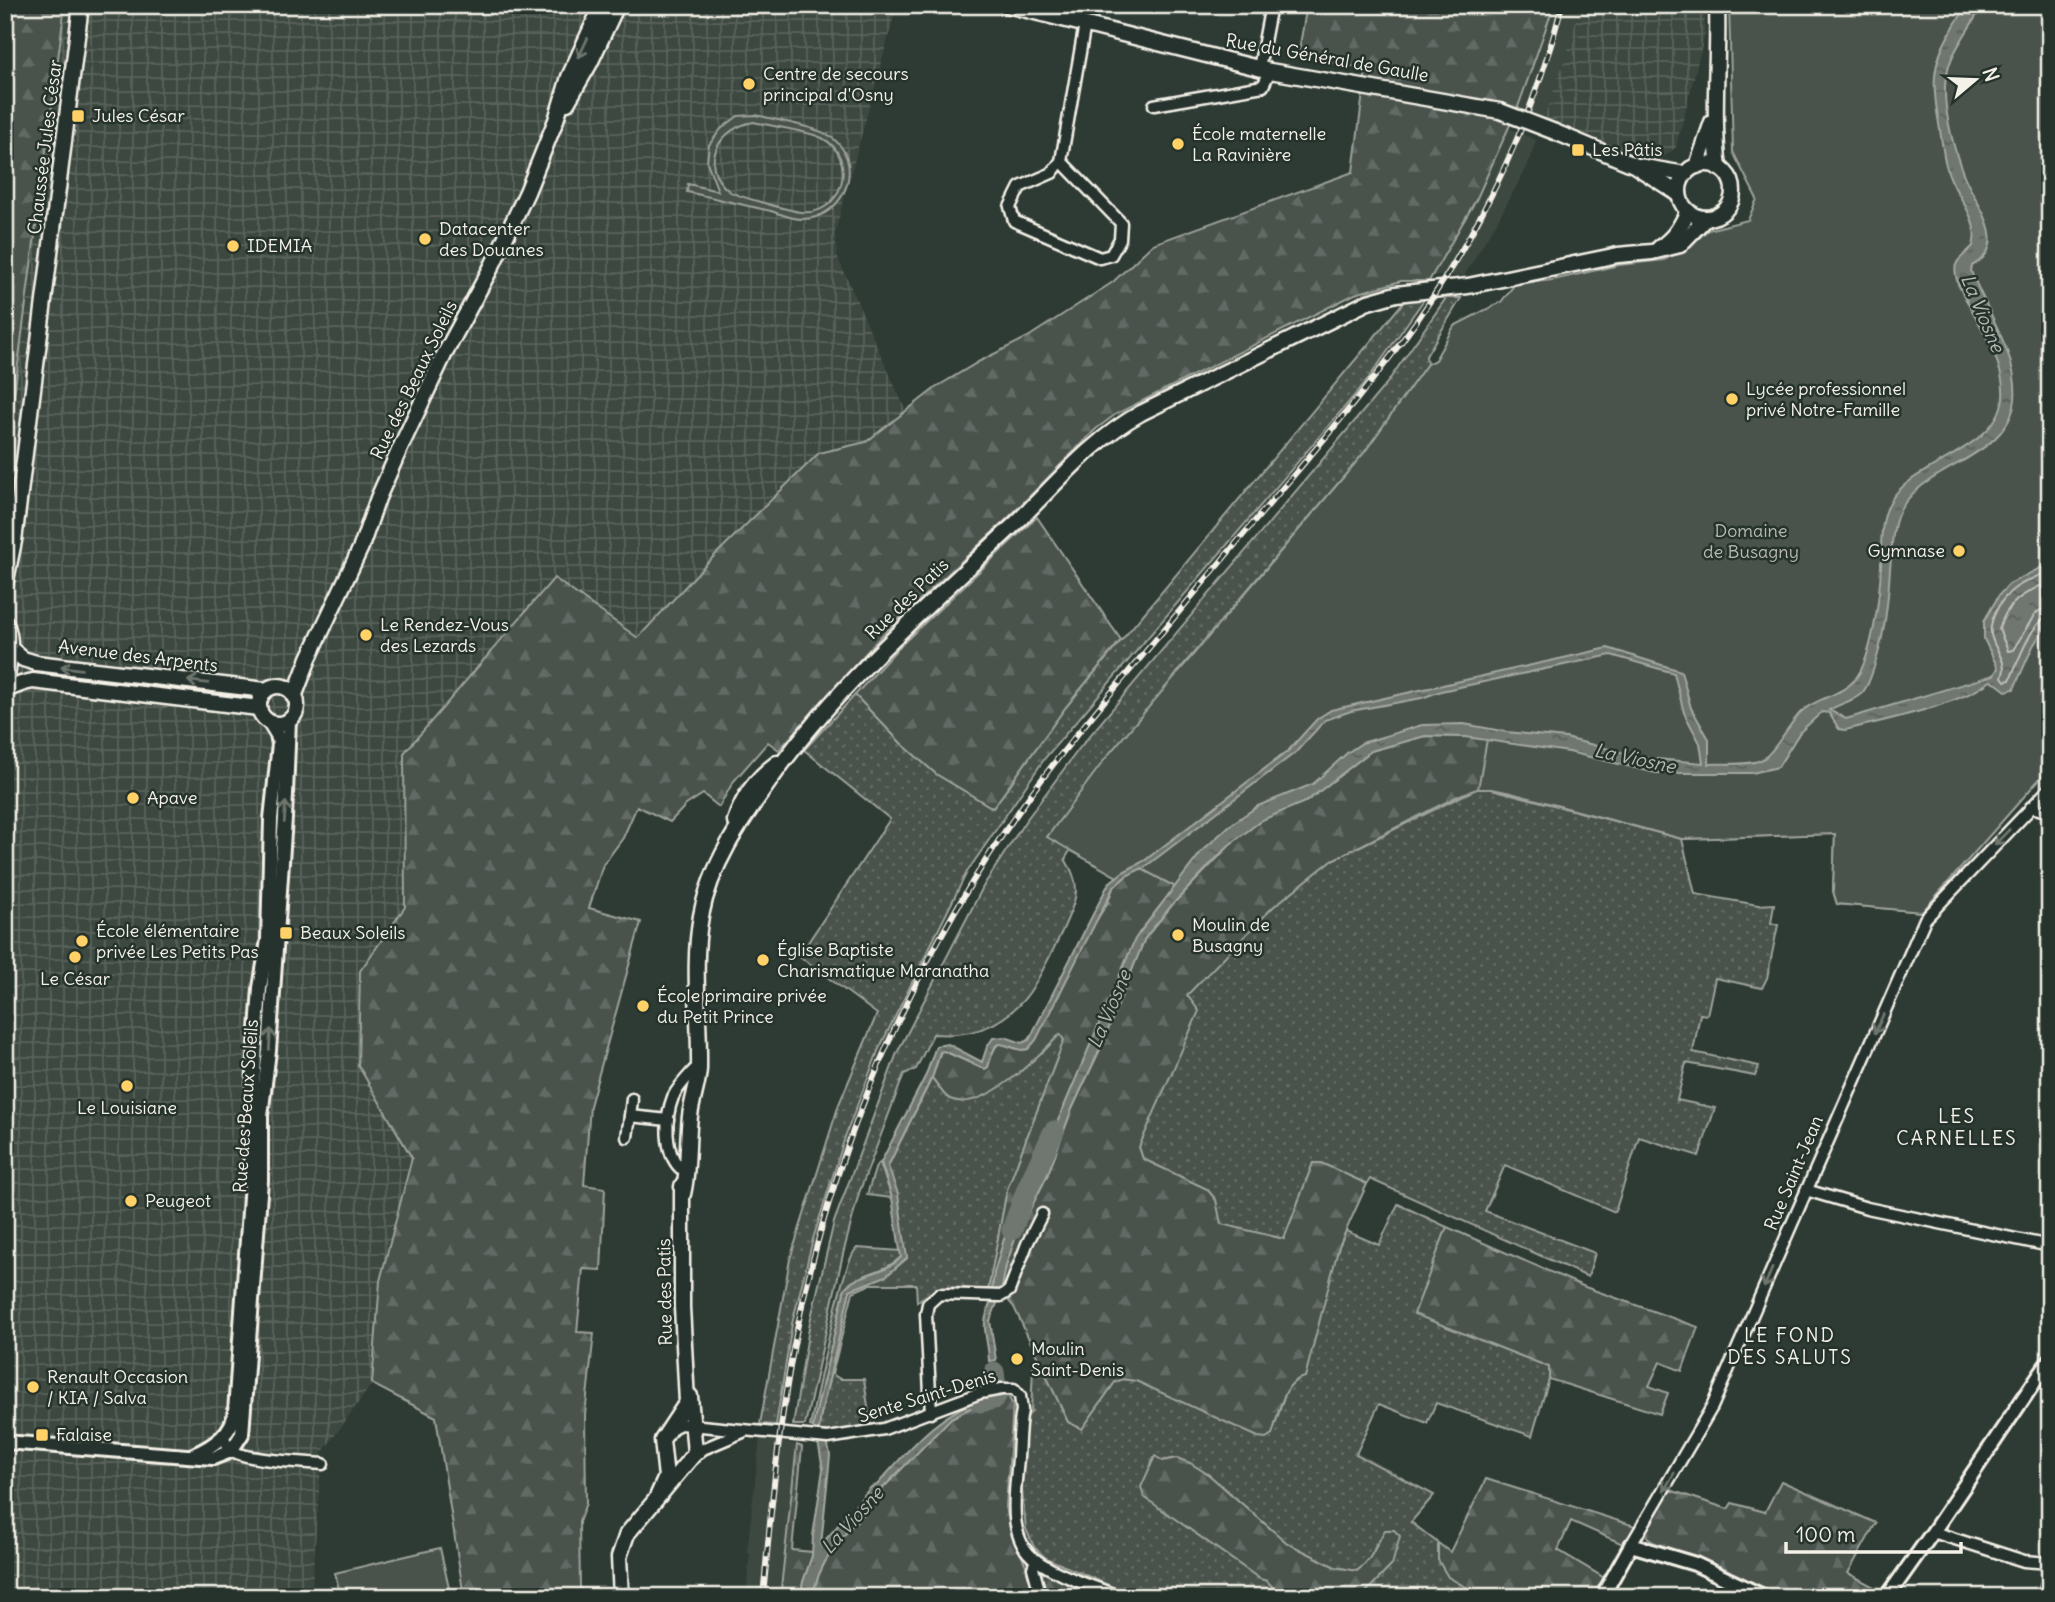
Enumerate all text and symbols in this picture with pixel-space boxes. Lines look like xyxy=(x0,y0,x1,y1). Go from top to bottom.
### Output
street label: Rue du Général de Gaulle xyxy=(1224,28,1430,87)
one-way arrow xyxy=(576,37,589,58)
north arrow xyxy=(1940,46,2010,116)
street label: Chaussée Jules César xyxy=(22,58,67,236)
place label: Centre de secours principal d'Osny xyxy=(763,62,909,106)
text: N xyxy=(1978,64,2005,85)
marker: Centre de secours principal d'Osny xyxy=(741,76,757,92)
place label: Jules César xyxy=(92,104,185,127)
marker: Jules César xyxy=(70,108,86,124)
place label: École maternelle La Ravinière xyxy=(1192,122,1326,166)
marker: École maternelle La Ravinière xyxy=(1170,136,1186,152)
place label: Les Pâtis xyxy=(1592,138,1662,161)
marker: Les Pâtis xyxy=(1570,142,1586,158)
place label: Datacenter des Douanes xyxy=(439,217,544,261)
marker: Datacenter des Douanes xyxy=(417,231,433,247)
place label: IDEMIA xyxy=(247,234,312,257)
marker: IDEMIA xyxy=(225,238,241,254)
water label: La Viosne xyxy=(1956,270,2011,357)
street label: Rue des Beaux Soleils xyxy=(365,297,462,463)
place label: Lycée professionnel privé Notre-Famille xyxy=(1746,377,1906,421)
marker: Lycée professionnel privé Notre-Famille xyxy=(1724,391,1740,407)
park label: Domaine de Busagny xyxy=(1703,519,1799,563)
place label: Gymnase xyxy=(1867,539,1945,562)
marker: Gymnase xyxy=(1951,543,1967,559)
street label: Rue des Patis xyxy=(860,553,953,644)
place label: Le Rendez-Vous des Lezards xyxy=(380,613,509,657)
marker: Le Rendez-Vous des Lezards xyxy=(358,627,374,643)
street label: Avenue des Arpents xyxy=(57,634,219,677)
one-way arrow xyxy=(60,661,83,674)
one-way arrow xyxy=(187,676,210,689)
water label: La Viosne xyxy=(1592,738,1679,779)
place label: Apave xyxy=(147,786,198,809)
marker: Apave xyxy=(125,790,141,806)
one-way arrow xyxy=(279,802,292,824)
one-way arrow xyxy=(1994,829,2011,846)
place label: Moulin de Busagny xyxy=(1192,913,1270,957)
place label: École élémentaire privée Les Petits Pas xyxy=(96,919,259,963)
place label: Beaux Soleils xyxy=(300,921,405,944)
marker: Beaux Soleils xyxy=(278,925,294,941)
marker: Moulin de Busagny xyxy=(1170,927,1186,943)
marker: École élémentaire privée Les Petits Pas xyxy=(74,933,90,949)
place label: Église Baptiste Charismatique Maranatha xyxy=(777,938,989,982)
marker: Le César xyxy=(67,949,83,965)
marker: Église Baptiste Charismatique Maranatha xyxy=(755,952,771,968)
water label: La Viosne xyxy=(1082,965,1137,1052)
place label: Le César xyxy=(40,967,111,990)
place label: École primaire privée du Petit Prince xyxy=(657,984,827,1028)
marker: École primaire privée du Petit Prince xyxy=(635,998,651,1014)
one-way arrow xyxy=(1872,1013,1885,1034)
street label: Rue des Beaux Soleils xyxy=(228,1018,263,1193)
one-way arrow xyxy=(264,1029,277,1051)
marker: Le Louisiane xyxy=(119,1078,135,1094)
place label: Le Louisiane xyxy=(77,1096,177,1119)
district label: LES CARNELLES xyxy=(1896,1104,2018,1150)
street label: Rue Saint-Jean xyxy=(1759,1112,1828,1234)
place label: Peugeot xyxy=(145,1189,211,1212)
marker: Peugeot xyxy=(123,1193,139,1209)
street label: Rue des Patis xyxy=(652,1238,677,1346)
one-way arrow xyxy=(1761,1266,1774,1288)
district label: LE FOND DES SALUTS xyxy=(1727,1323,1853,1369)
place label: Moulin Saint-Denis xyxy=(1031,1337,1124,1381)
marker: Moulin Saint-Denis xyxy=(1009,1351,1025,1367)
street label: Sente Saint-Denis xyxy=(855,1364,999,1427)
place label: Renault Occasion / KIA / Salva xyxy=(47,1365,188,1409)
marker: Renault Occasion / KIA / Salva xyxy=(25,1379,41,1395)
place label: Falaise xyxy=(56,1423,112,1446)
marker: Falaise xyxy=(34,1427,50,1443)
one-way arrow xyxy=(1662,1471,1675,1492)
water label: La Viosne xyxy=(816,1480,890,1559)
scale bar xyxy=(1786,1511,1960,1555)
text: 100 m xyxy=(1796,1521,1855,1548)

